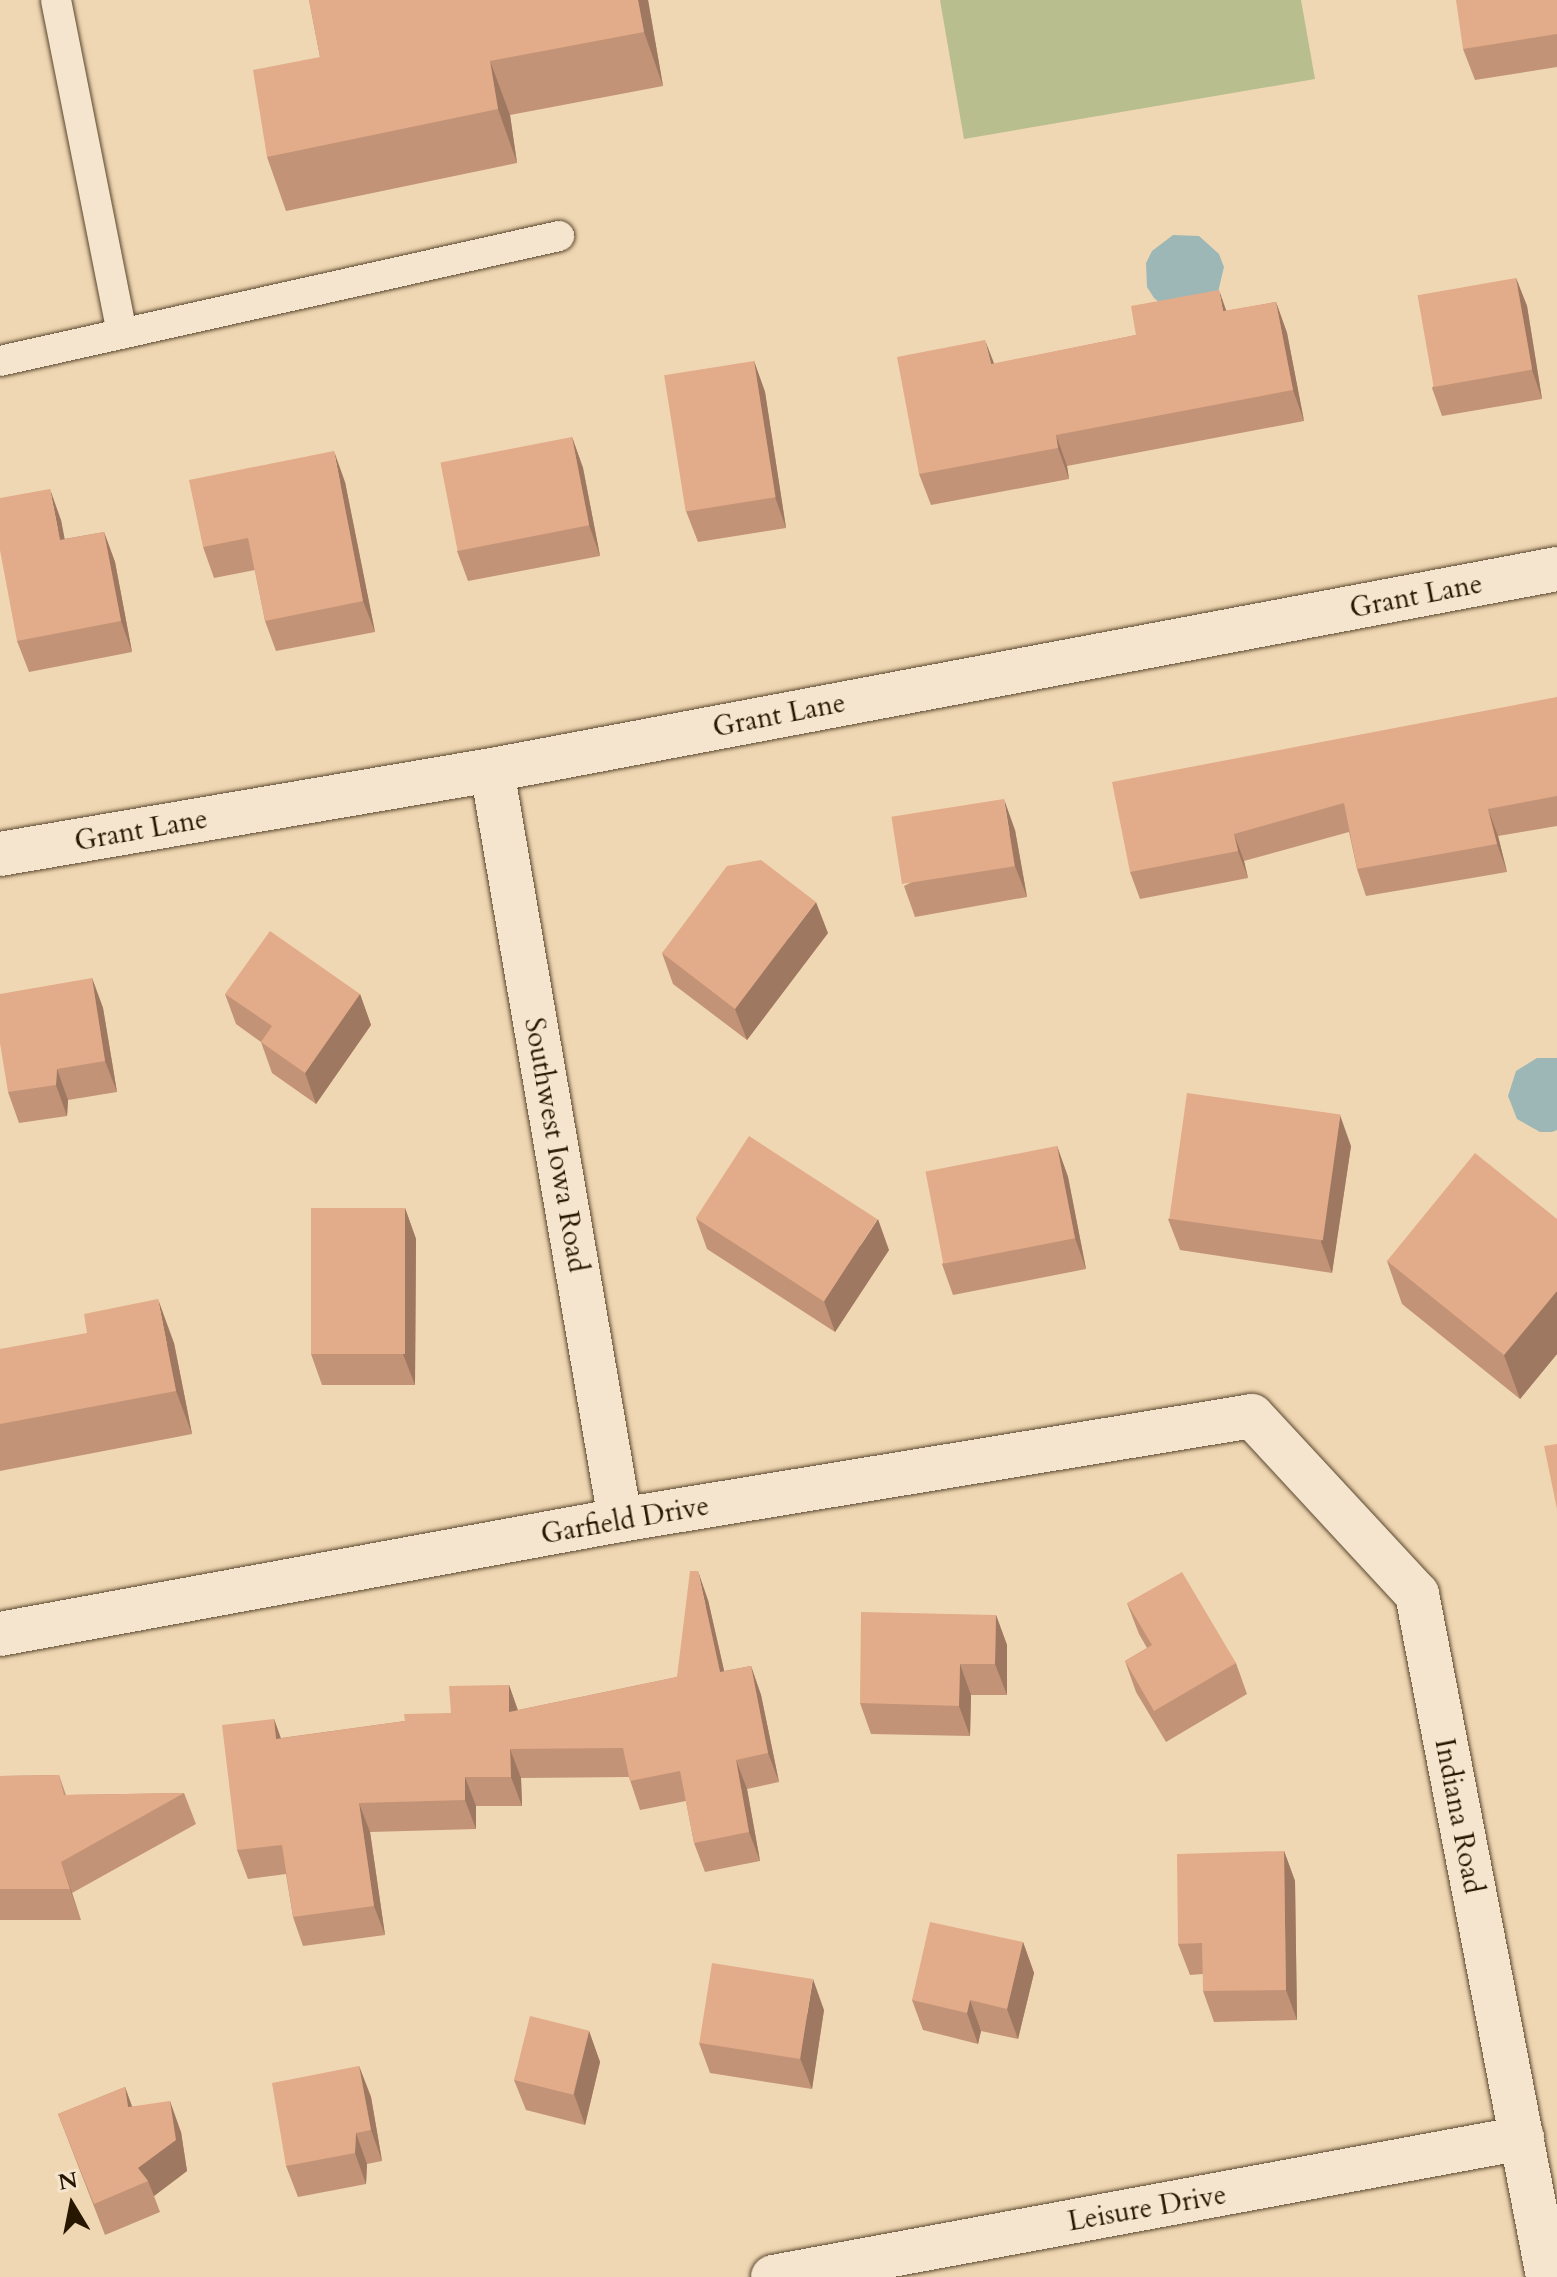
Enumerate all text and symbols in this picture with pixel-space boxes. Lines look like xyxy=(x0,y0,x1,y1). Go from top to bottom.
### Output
street label: Grant Lane xyxy=(1347,567,1485,625)
street label: Grant Lane xyxy=(710,686,848,744)
street label: Grant Lane xyxy=(72,802,210,858)
street label: Southwest Iowa Road xyxy=(517,1015,595,1275)
street label: Garfield Drive xyxy=(538,1489,712,1551)
street label: Indiana Road xyxy=(1427,1736,1491,1896)
north arrow xyxy=(32,2165,112,2245)
text: N xyxy=(56,2165,80,2198)
street label: Leisure Drive xyxy=(1065,2178,1229,2238)

